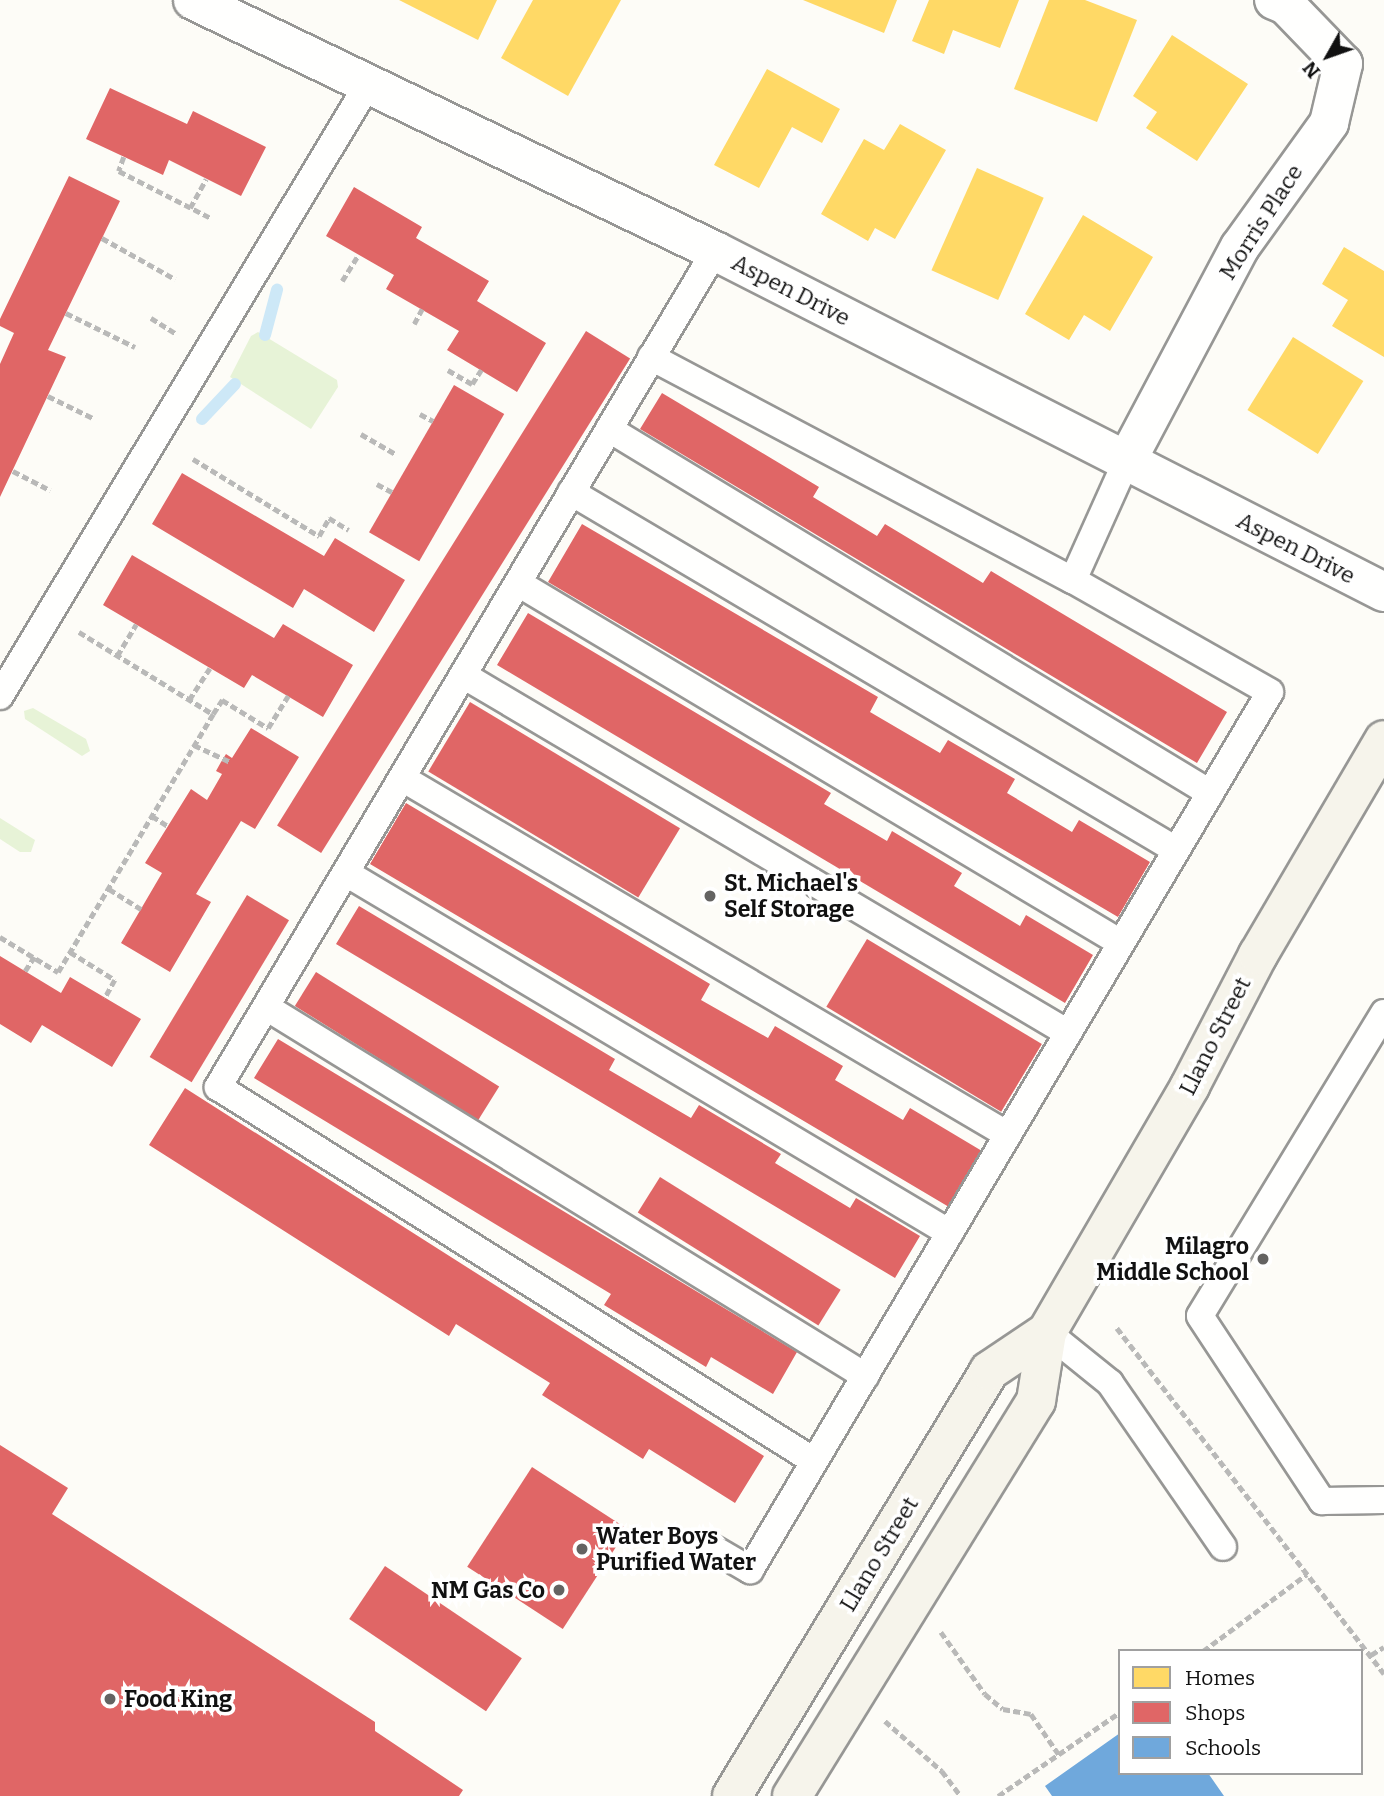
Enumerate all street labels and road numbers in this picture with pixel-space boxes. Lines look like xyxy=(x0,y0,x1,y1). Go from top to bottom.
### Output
street label: Morris Place xyxy=(1214,159,1308,285)
street label: Aspen Drive xyxy=(727,248,855,332)
street label: Aspen Drive xyxy=(1232,506,1360,590)
street label: Llano Street xyxy=(1173,972,1257,1100)
street label: Llano Street xyxy=(834,1492,924,1616)

